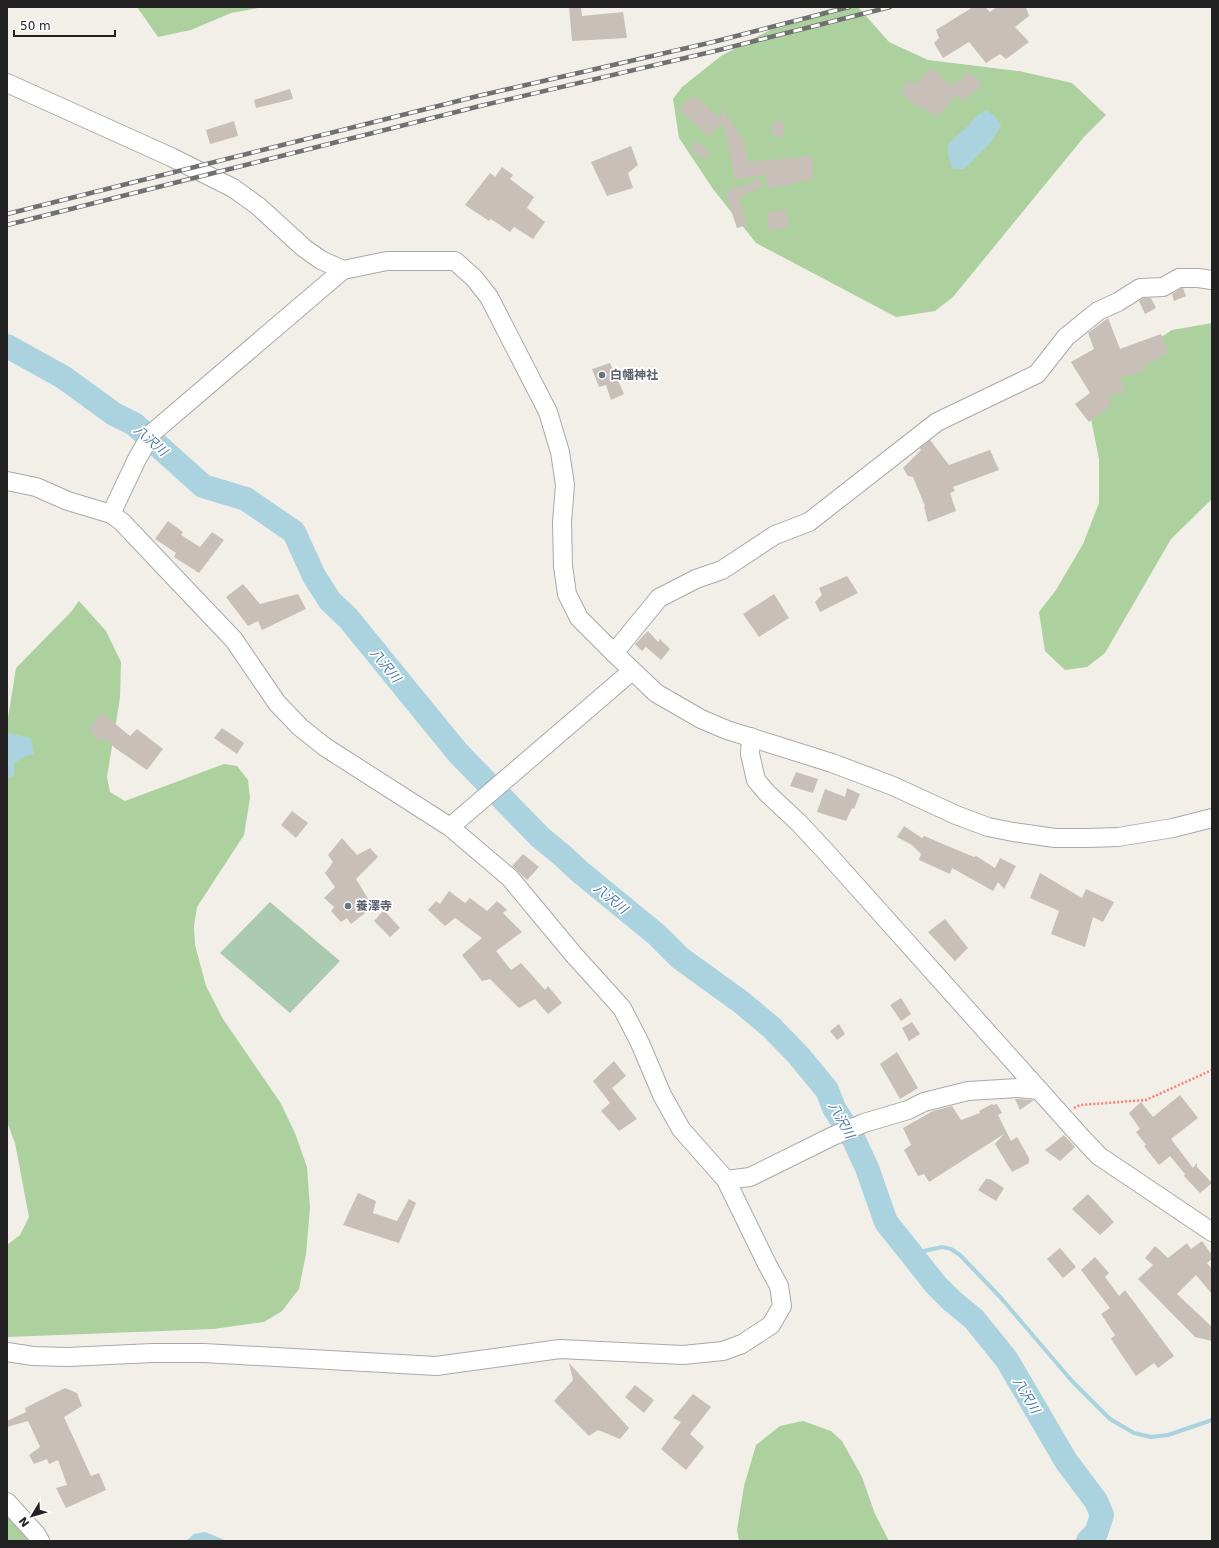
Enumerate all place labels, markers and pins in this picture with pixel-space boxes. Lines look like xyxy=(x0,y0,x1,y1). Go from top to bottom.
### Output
place label: 白幡神社 xyxy=(610,368,658,382)
marker: 白幡神社 xyxy=(597,370,607,380)
place label: 養澤寺 xyxy=(356,899,392,913)
marker: 養澤寺 xyxy=(343,901,353,911)

